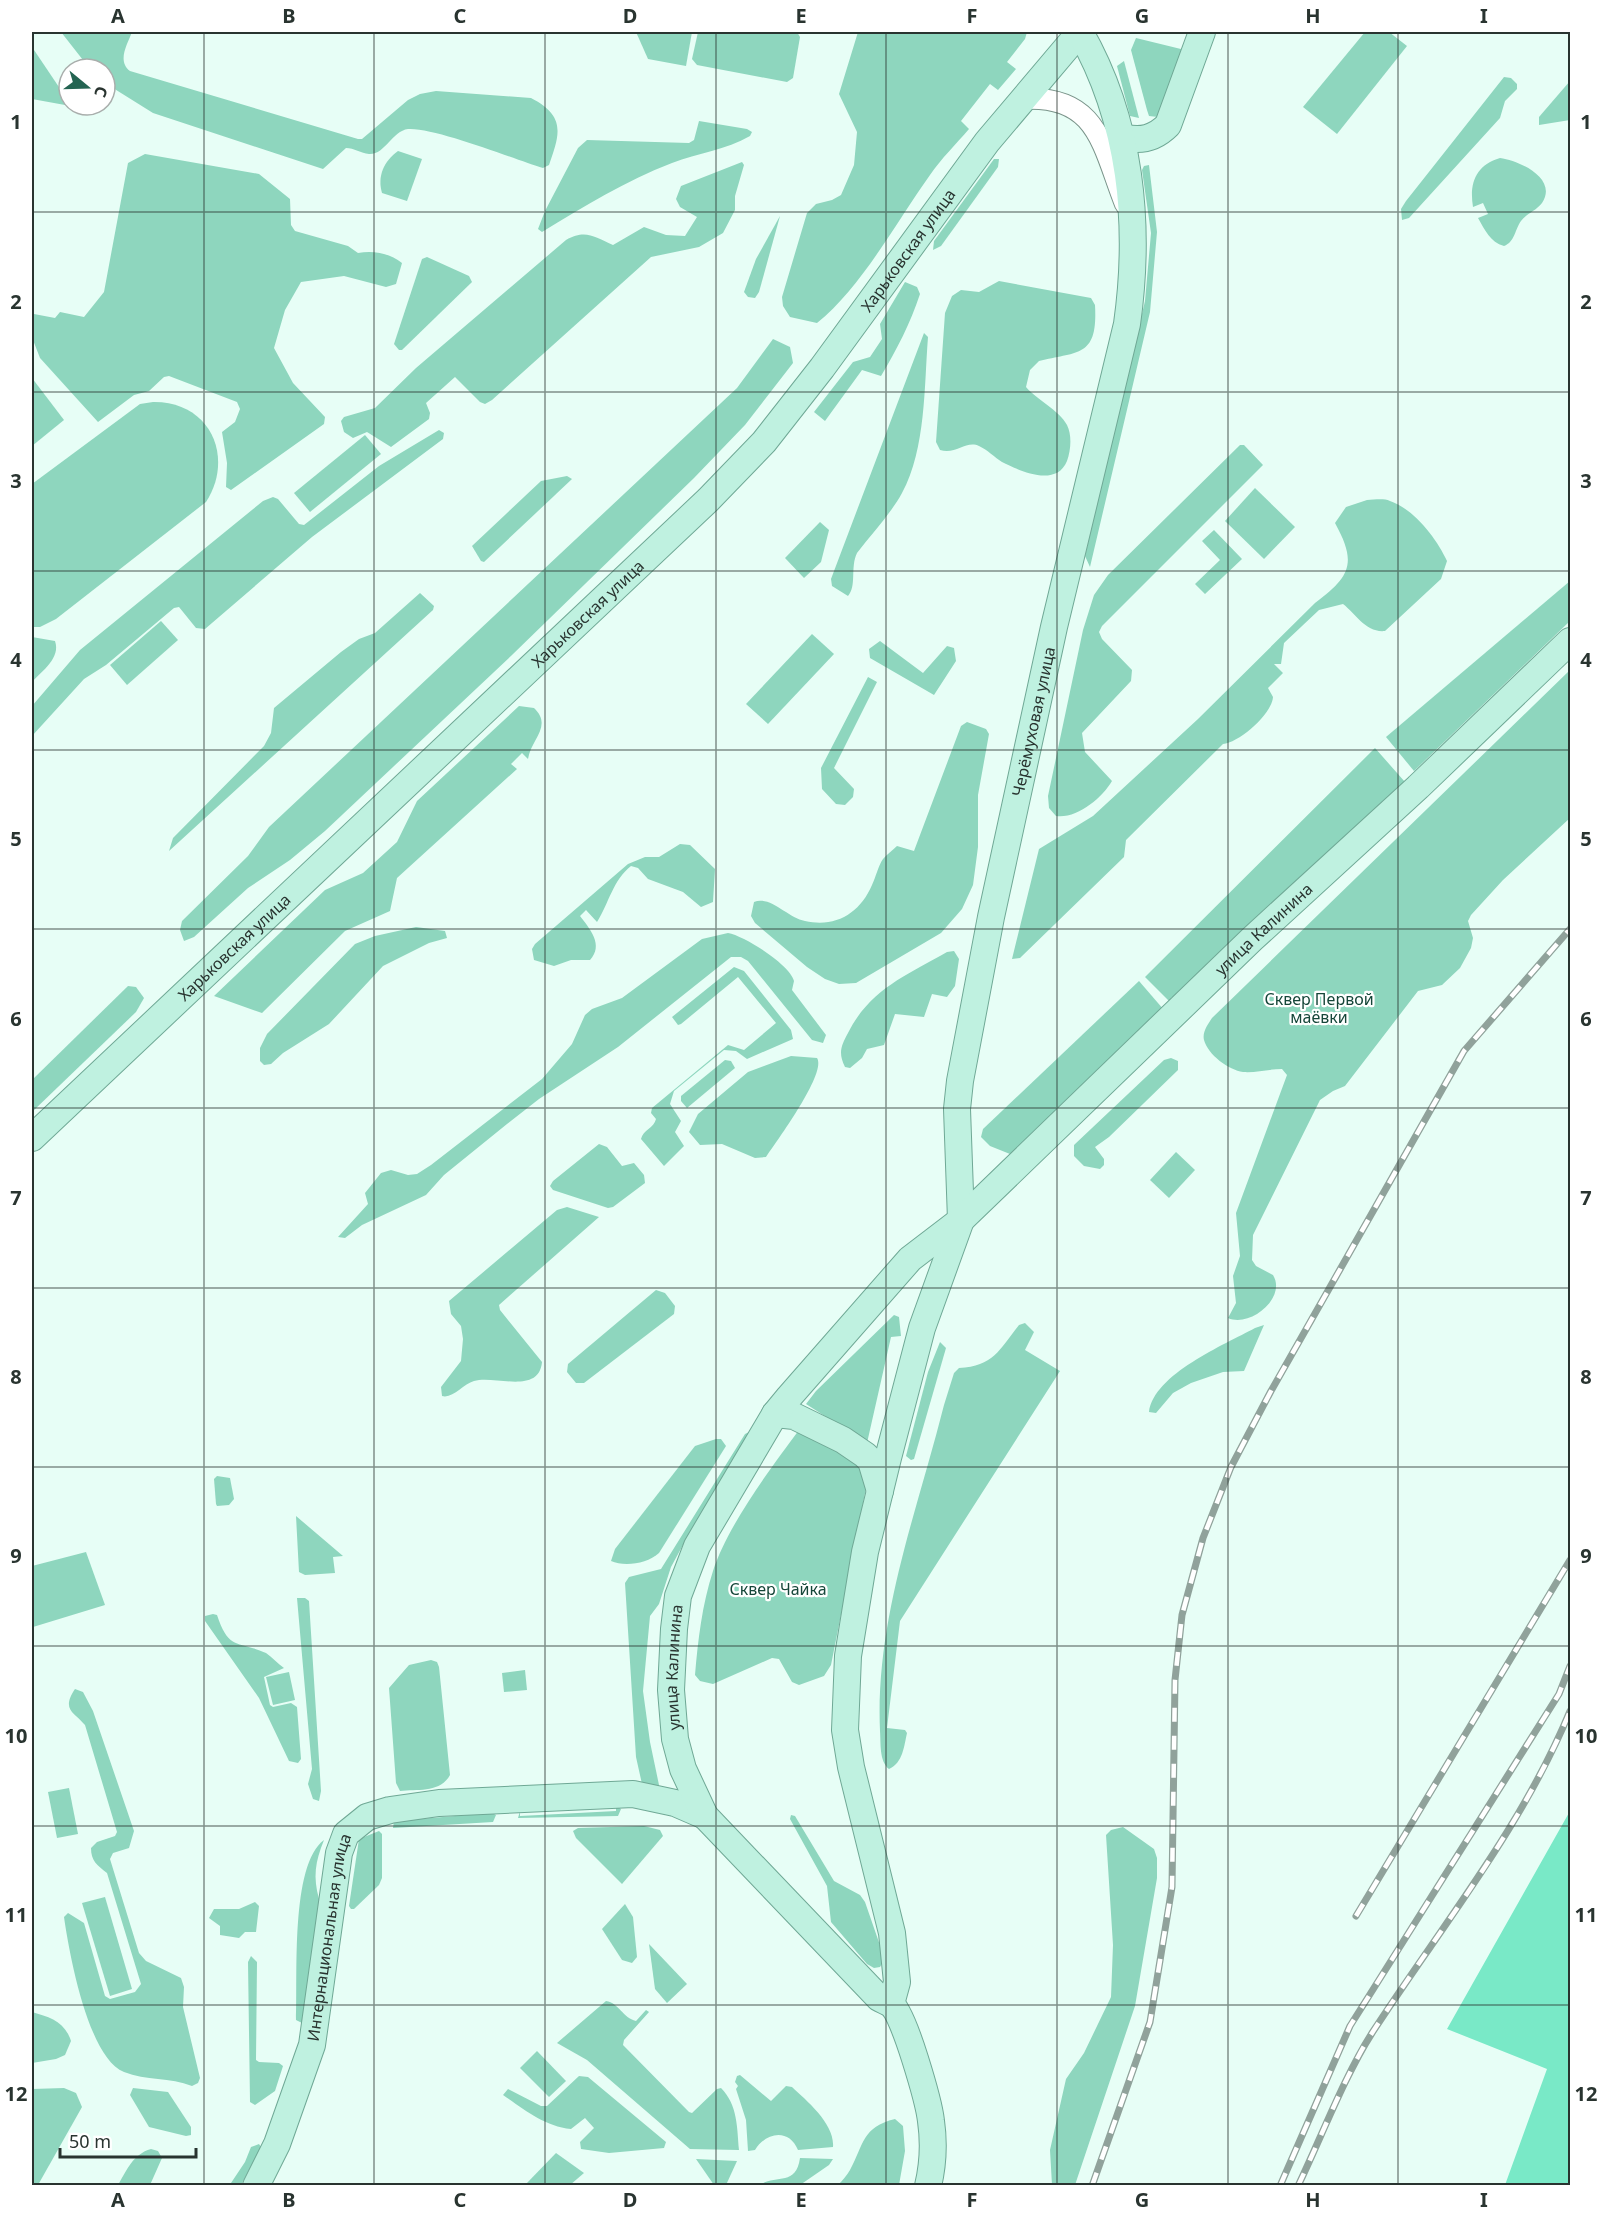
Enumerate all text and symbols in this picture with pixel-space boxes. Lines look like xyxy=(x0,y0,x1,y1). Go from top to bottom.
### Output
text: A xyxy=(111,2,125,29)
text: B xyxy=(282,2,296,29)
text: C xyxy=(454,2,467,29)
text: D xyxy=(623,2,637,29)
text: E xyxy=(795,2,807,29)
text: F xyxy=(967,2,977,29)
text: G xyxy=(1135,2,1149,29)
text: H xyxy=(1305,2,1321,29)
text: I xyxy=(1480,2,1488,29)
north arrow xyxy=(57,57,117,117)
text: С xyxy=(89,83,113,100)
text: 1 xyxy=(10,108,22,135)
text: 1 xyxy=(1580,108,1592,135)
street label: Харьковская улица xyxy=(856,184,960,316)
text: 2 xyxy=(10,288,22,315)
text: 2 xyxy=(1580,288,1592,315)
text: 3 xyxy=(10,467,22,494)
text: 3 xyxy=(1580,467,1592,494)
street label: Харьковская улица xyxy=(527,555,649,672)
street label: Черёмуховая улица xyxy=(1006,645,1060,799)
text: 4 xyxy=(10,646,22,673)
text: 4 xyxy=(1580,646,1592,673)
text: 5 xyxy=(10,825,22,852)
text: 5 xyxy=(1580,825,1592,852)
street label: улица Калинина xyxy=(1210,878,1317,980)
street label: Харьковская улица xyxy=(173,889,295,1006)
park label: Сквер Первой маёвки xyxy=(1264,988,1374,1028)
text: 6 xyxy=(10,1005,22,1032)
text: 6 xyxy=(1580,1005,1592,1032)
text: 7 xyxy=(10,1184,22,1211)
text: 7 xyxy=(1580,1184,1592,1211)
text: 8 xyxy=(10,1363,22,1390)
text: 8 xyxy=(1580,1363,1592,1390)
text: 9 xyxy=(10,1542,22,1569)
text: 9 xyxy=(1580,1542,1592,1569)
park label: Сквер Чайка xyxy=(729,1578,827,1600)
street label: улица Калинина xyxy=(660,1603,688,1731)
text: 10 xyxy=(5,1722,27,1749)
text: 10 xyxy=(1575,1722,1597,1749)
street label: Интернациональная улица xyxy=(302,1830,356,2043)
text: 11 xyxy=(5,1901,27,1928)
text: 11 xyxy=(1575,1901,1597,1928)
text: 12 xyxy=(5,2080,27,2107)
text: 12 xyxy=(1575,2080,1597,2107)
scale bar xyxy=(60,2121,196,2159)
text: 50 m xyxy=(69,2129,111,2153)
text: A xyxy=(111,2186,125,2213)
text: B xyxy=(282,2186,296,2213)
text: C xyxy=(454,2186,467,2213)
text: D xyxy=(623,2186,637,2213)
text: E xyxy=(795,2186,807,2213)
text: F xyxy=(967,2186,977,2213)
text: G xyxy=(1135,2186,1149,2213)
text: H xyxy=(1305,2186,1321,2213)
text: I xyxy=(1480,2186,1488,2213)

